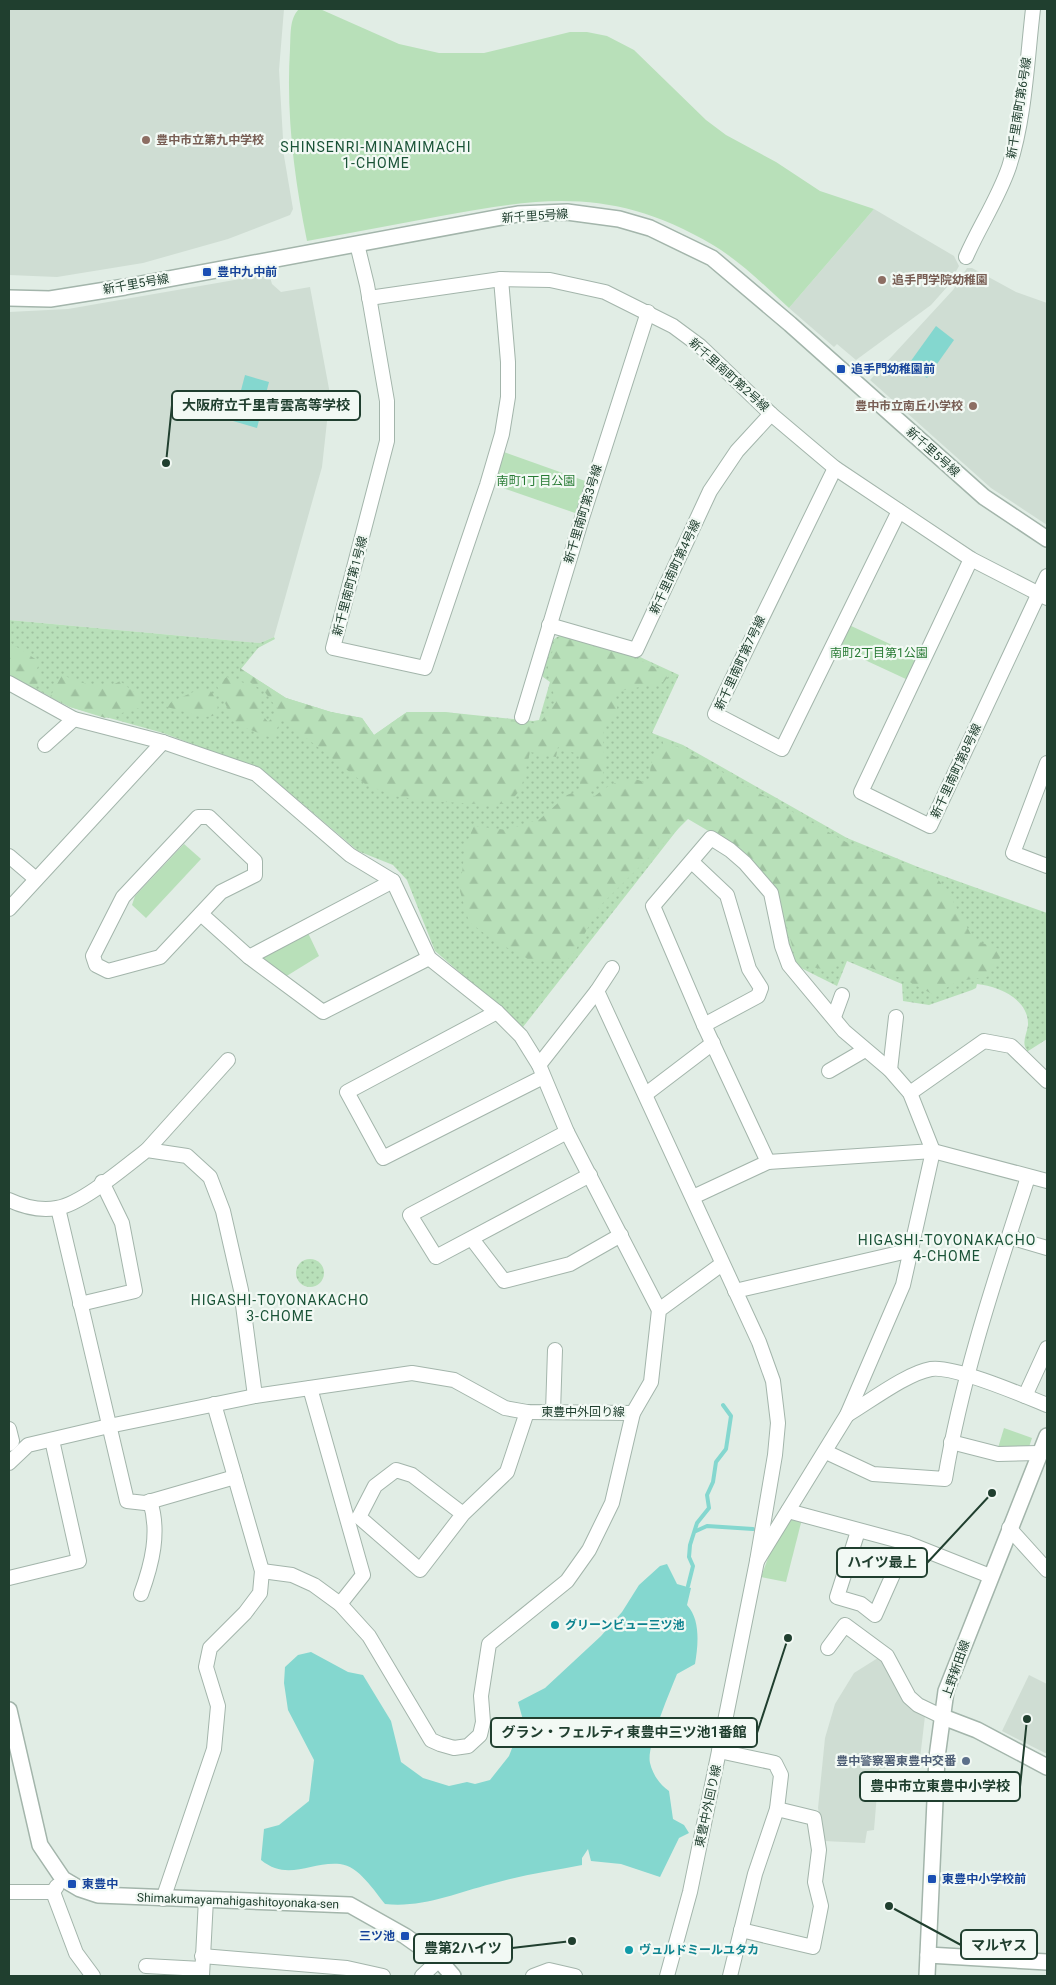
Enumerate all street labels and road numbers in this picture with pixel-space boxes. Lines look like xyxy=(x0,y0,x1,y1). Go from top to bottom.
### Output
street label: 新千里南町第6号線 xyxy=(1004,56,1034,160)
street label: 新千里5号線 xyxy=(501,207,569,225)
street label: 新千里5号線 xyxy=(102,271,170,297)
street label: 新千里南町第2号線 xyxy=(686,335,772,415)
street label: 新千里5号線 xyxy=(904,424,962,480)
street label: 新千里南町第3号線 xyxy=(561,463,605,565)
street label: 新千里南町第4号線 xyxy=(647,517,703,617)
street label: 新千里南町第1号線 xyxy=(330,535,370,637)
street label: 新千里南町第7号線 xyxy=(712,613,768,713)
street label: 新千里南町第8号線 xyxy=(928,721,984,821)
street label: 東豊中外回り線 xyxy=(541,1405,625,1419)
street label: 上野新田線 xyxy=(940,1638,972,1700)
street label: 東豊中外回り線 xyxy=(692,1763,724,1849)
street label: Shimakumayamahigashitoyonaka-sen xyxy=(137,1890,339,1912)

